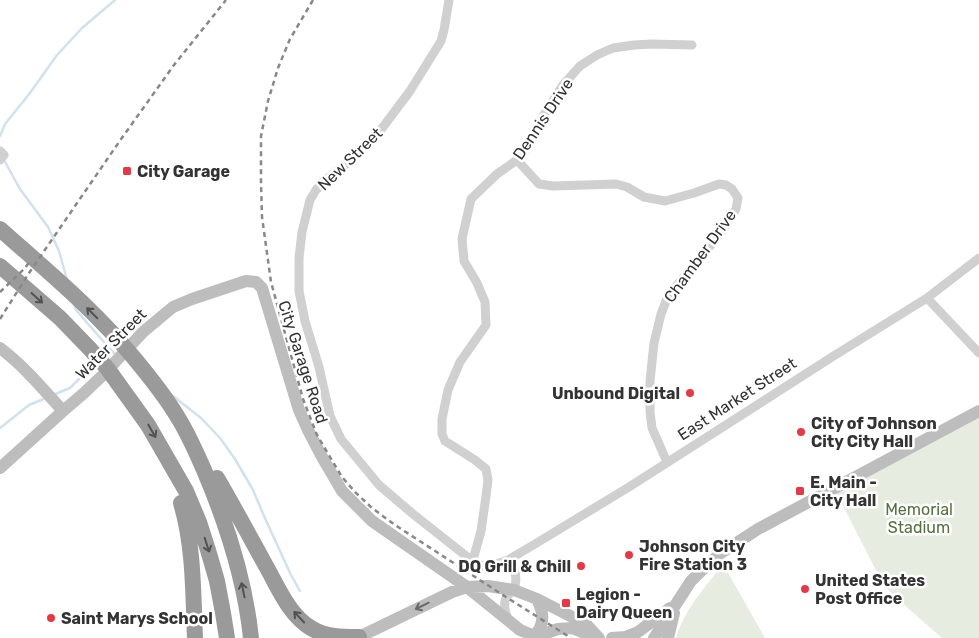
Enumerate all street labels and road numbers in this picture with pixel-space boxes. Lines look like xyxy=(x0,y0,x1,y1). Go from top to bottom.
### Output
street label: Dennis Drive xyxy=(509,75,577,163)
street label: New Street xyxy=(314,124,386,194)
street label: Chamber Drive xyxy=(660,206,740,306)
street label: City Garage Road xyxy=(274,298,332,426)
street label: Water Street xyxy=(72,305,150,383)
street label: East Market Street xyxy=(674,354,800,444)

